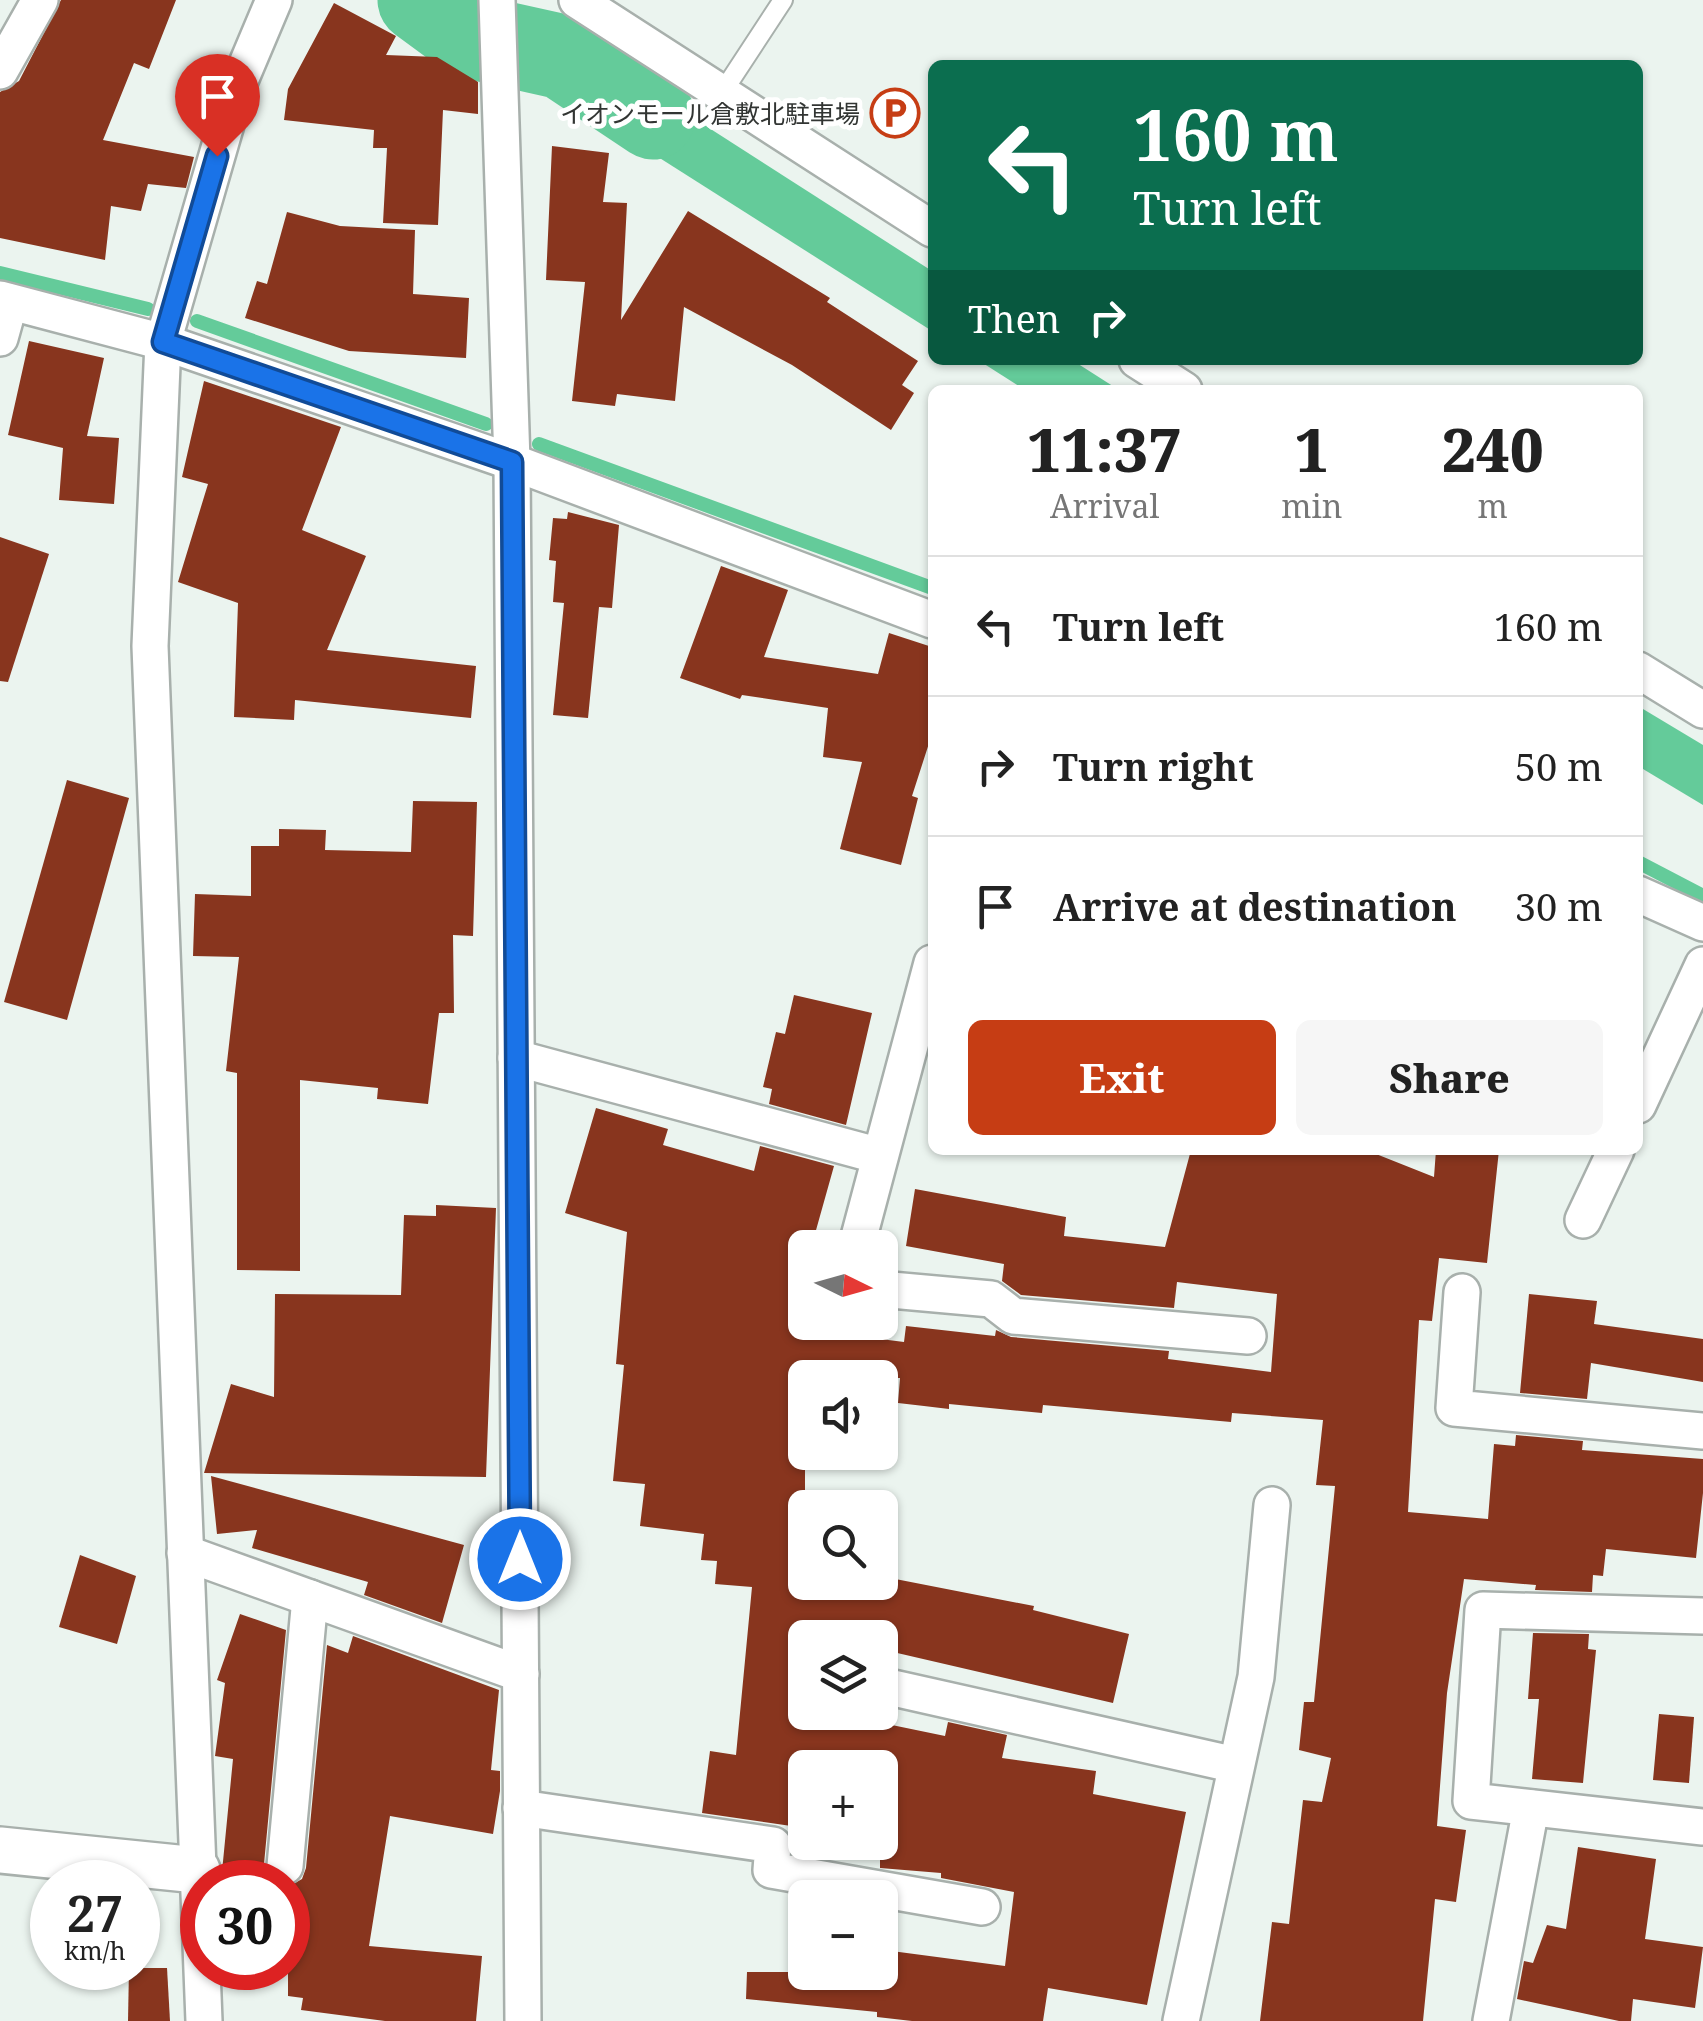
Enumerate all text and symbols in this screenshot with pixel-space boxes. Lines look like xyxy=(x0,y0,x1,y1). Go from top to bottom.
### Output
pin xyxy=(175,54,260,157)
icon: arrive xyxy=(190,69,245,124)
text: 160 m xyxy=(1133,86,1339,182)
parking icon: イオンモール倉敷北駐車場 xyxy=(869,87,921,139)
place label: イオンモール倉敷北駐車場 xyxy=(560,96,860,130)
icon: left xyxy=(968,100,1098,230)
text: Turn left xyxy=(1133,177,1322,238)
icon: right xyxy=(1080,290,1135,345)
text: Then xyxy=(968,292,1060,344)
text: 11:37 xyxy=(1027,408,1182,490)
text: 1 xyxy=(1295,408,1329,490)
text: 240 xyxy=(1442,408,1544,490)
text: Arrival xyxy=(1050,484,1159,527)
text: min xyxy=(1281,484,1342,527)
text: m xyxy=(1478,484,1508,527)
icon: left xyxy=(968,599,1023,654)
text: Turn left xyxy=(1053,600,1224,652)
text: 160 m xyxy=(1493,600,1603,652)
icon: right xyxy=(968,739,1023,794)
text: Turn right xyxy=(1053,740,1254,792)
text: 50 m xyxy=(1515,740,1603,792)
icon: arrive xyxy=(968,879,1023,934)
text: Arrive at destination xyxy=(1053,880,1457,932)
text: 30 m xyxy=(1515,880,1603,932)
button: Exit xyxy=(968,1020,1276,1135)
button: Share xyxy=(1296,1020,1603,1135)
north arrow xyxy=(788,1230,898,1340)
map controls xyxy=(788,1230,898,1990)
button: sound xyxy=(788,1360,898,1470)
button: search xyxy=(788,1490,898,1600)
position arrow xyxy=(468,1507,572,1611)
button: layers xyxy=(788,1620,898,1730)
button: + xyxy=(788,1750,898,1860)
speed limit sign: 30 xyxy=(180,1860,310,1990)
text: 27 xyxy=(67,1879,123,1947)
button: − xyxy=(788,1880,898,1990)
text: km/h xyxy=(64,1933,126,1967)

